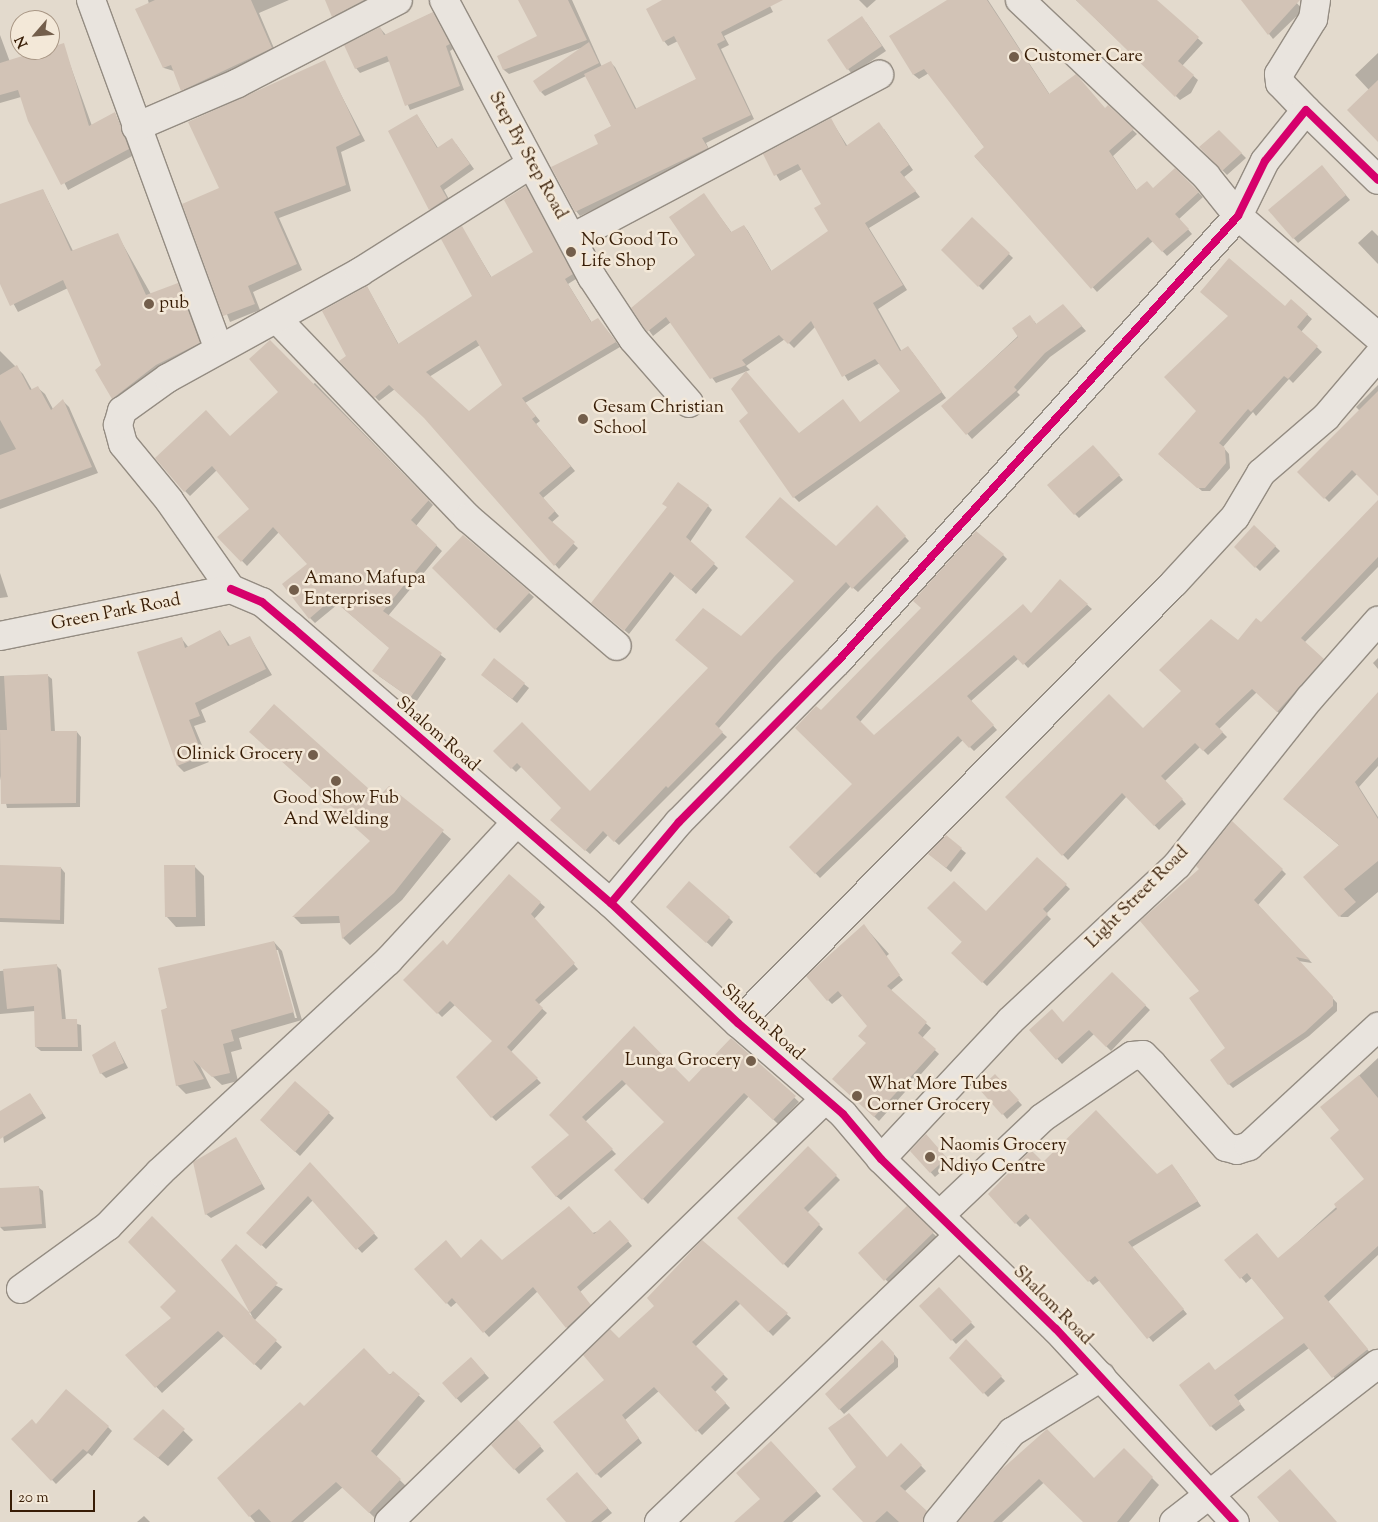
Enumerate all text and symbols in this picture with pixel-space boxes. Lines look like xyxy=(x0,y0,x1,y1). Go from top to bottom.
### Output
north arrow xyxy=(10,10,60,60)
text: N xyxy=(11,32,34,51)
place label: Customer Care xyxy=(1024,46,1143,68)
marker: Customer Care xyxy=(1008,51,1020,63)
street label: Step By Step Road xyxy=(483,88,571,224)
place label: No Good To Life Shop xyxy=(581,231,678,274)
marker: No Good To Life Shop xyxy=(565,246,577,258)
place label: pub xyxy=(159,293,189,315)
marker: pub xyxy=(143,298,155,310)
place label: Gesam Christian School xyxy=(593,398,724,440)
marker: Gesam Christian School xyxy=(577,413,589,425)
place label: Amano Mafupa Enterprises xyxy=(304,569,426,612)
marker: Amano Mafupa Enterprises xyxy=(288,584,300,596)
street label: Green Park Road xyxy=(49,590,183,636)
street label: Shalom Road xyxy=(391,693,483,777)
place label: Olinick Grocery xyxy=(177,744,303,766)
marker: Olinick Grocery xyxy=(307,749,319,761)
marker: Good Show Fub And Welding xyxy=(330,775,342,787)
place label: Good Show Fub And Welding xyxy=(273,789,399,832)
street label: Light Street Road xyxy=(1082,842,1194,954)
street label: Shalom Road xyxy=(716,980,808,1066)
place label: Lunga Grocery xyxy=(625,1050,741,1072)
marker: Lunga Grocery xyxy=(745,1055,757,1067)
place label: What More Tubes Corner Grocery xyxy=(867,1075,1007,1118)
marker: What More Tubes Corner Grocery xyxy=(851,1090,863,1102)
place label: Naomis Grocery Ndiyo Centre xyxy=(940,1136,1067,1178)
marker: Naomis Grocery Ndiyo Centre xyxy=(924,1151,936,1163)
street label: Shalom Road xyxy=(1008,1262,1096,1350)
scale bar xyxy=(12,1480,98,1512)
text: 20 m xyxy=(18,1488,49,1509)

